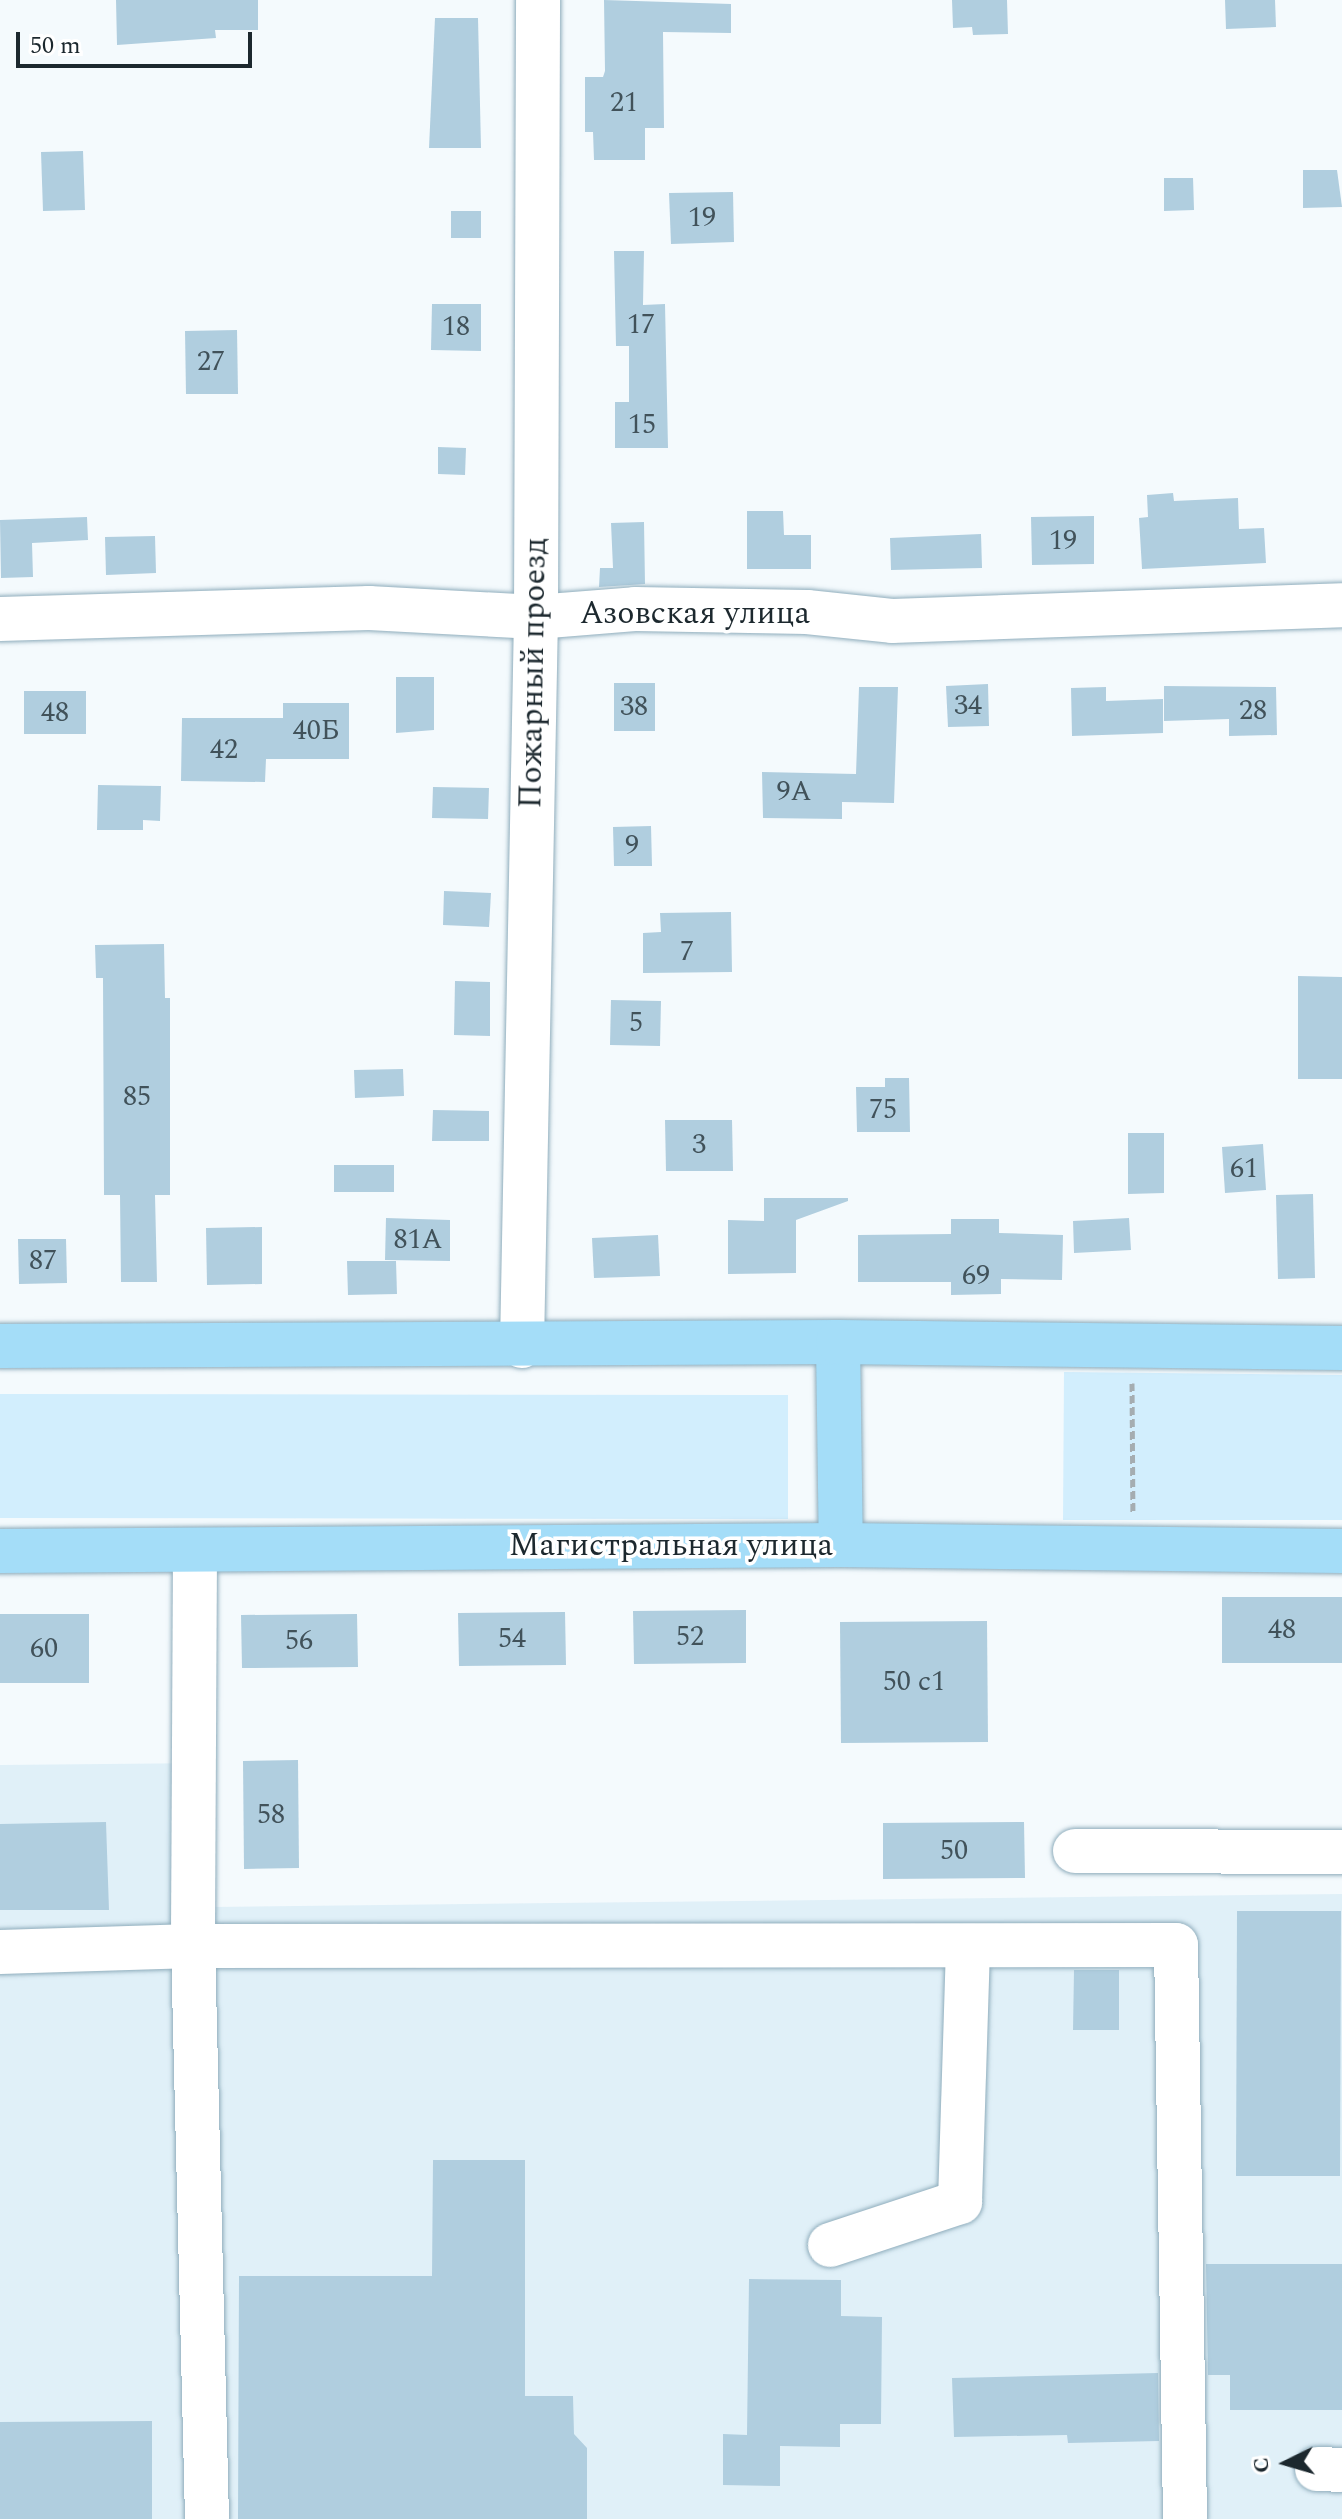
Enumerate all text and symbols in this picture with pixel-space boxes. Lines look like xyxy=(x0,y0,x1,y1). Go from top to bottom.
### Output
scale bar xyxy=(20,16,256,66)
text: 50 m xyxy=(30,28,81,64)
house number: 21 xyxy=(610,86,638,120)
house number: 19 xyxy=(688,201,716,235)
house number: 17 xyxy=(627,308,655,342)
house number: 18 xyxy=(442,310,470,344)
house number: 27 xyxy=(197,345,225,379)
house number: 15 xyxy=(628,408,656,442)
house number: 19 xyxy=(1049,524,1077,558)
street label: Пожарный проезд xyxy=(512,537,556,809)
street label: Азовская улица xyxy=(580,595,810,633)
house number: 34 xyxy=(954,689,982,723)
house number: 38 xyxy=(620,690,648,724)
house number: 28 xyxy=(1239,694,1267,728)
house number: 48 xyxy=(41,696,69,730)
house number: 40Б xyxy=(293,714,339,748)
house number: 42 xyxy=(210,733,238,767)
house number: 9А xyxy=(777,775,811,809)
house number: 9 xyxy=(625,829,639,863)
house number: 7 xyxy=(680,935,694,969)
house number: 5 xyxy=(629,1006,643,1040)
house number: 85 xyxy=(123,1080,151,1114)
house number: 75 xyxy=(869,1093,897,1127)
house number: 3 xyxy=(692,1128,706,1162)
house number: 61 xyxy=(1230,1152,1258,1186)
house number: 81А xyxy=(394,1223,442,1257)
house number: 87 xyxy=(29,1244,57,1278)
house number: 69 xyxy=(962,1259,990,1293)
street label: Магистральная улица xyxy=(509,1527,833,1565)
house number: 48 xyxy=(1268,1613,1296,1647)
house number: 52 xyxy=(676,1620,704,1654)
house number: 54 xyxy=(498,1622,526,1656)
house number: 56 xyxy=(285,1624,313,1658)
house number: 60 xyxy=(30,1632,58,1666)
house number: 50 с1 xyxy=(883,1665,945,1699)
house number: 58 xyxy=(257,1798,285,1832)
house number: 50 xyxy=(940,1834,968,1868)
north arrow xyxy=(1246,2423,1326,2503)
text: С xyxy=(1244,2456,1279,2474)

